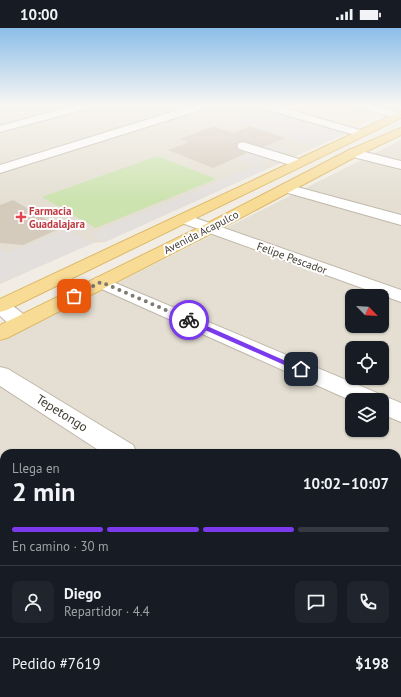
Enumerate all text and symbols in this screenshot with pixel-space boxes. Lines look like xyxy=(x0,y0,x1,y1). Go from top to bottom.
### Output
text: 10:00 xyxy=(20,5,58,24)
place label: Farmacia Guadalajara xyxy=(29,204,85,231)
street label: Avenida Acapulco xyxy=(161,207,241,257)
marker: Farmacia Guadalajara xyxy=(16,212,26,222)
street label: Felipe Pescador xyxy=(255,239,329,277)
pin xyxy=(57,279,91,313)
icon: bag xyxy=(63,285,85,307)
north arrow xyxy=(345,289,389,333)
map controls xyxy=(345,289,389,437)
courier xyxy=(169,300,209,340)
icon: bike xyxy=(178,309,200,331)
button: locate xyxy=(345,341,389,385)
pin xyxy=(284,352,318,386)
icon: home xyxy=(290,358,312,380)
street label: Tepetongo xyxy=(33,390,91,436)
button: layers xyxy=(345,393,389,437)
text: Llega en xyxy=(12,460,60,477)
text: 10:02–10:07 xyxy=(303,474,389,493)
text: 2 min xyxy=(12,475,75,508)
text: En camino · 30 m xyxy=(12,538,109,555)
button: person xyxy=(12,581,54,623)
button: chat xyxy=(295,581,337,623)
button: phone xyxy=(347,581,389,623)
text: Diego xyxy=(64,584,101,603)
text: Repartidor · 4.4 xyxy=(64,603,150,620)
text: Pedido #7619 xyxy=(12,654,101,673)
text: $198 xyxy=(355,654,389,673)

